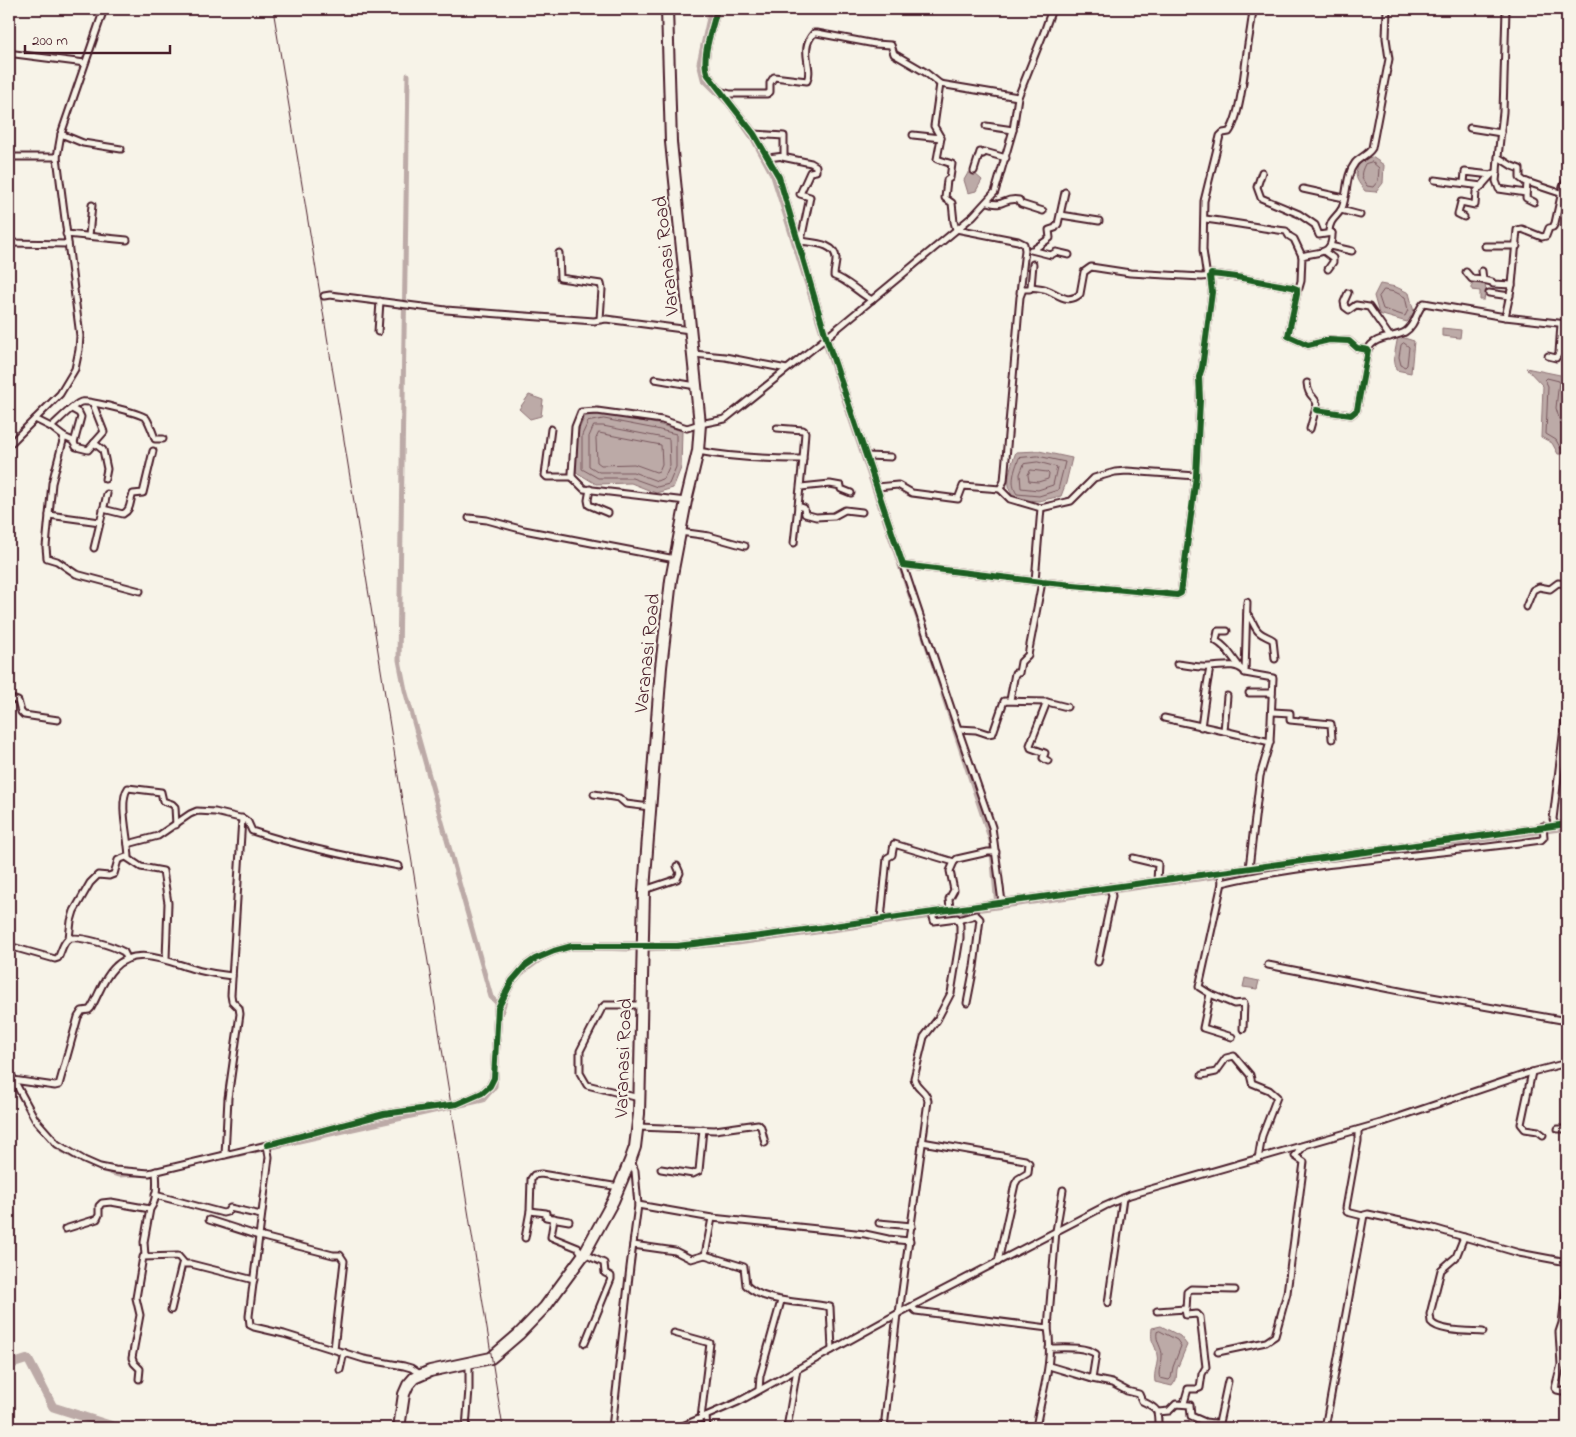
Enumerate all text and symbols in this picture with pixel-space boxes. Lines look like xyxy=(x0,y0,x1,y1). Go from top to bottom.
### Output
scale bar xyxy=(25,22,170,54)
text: 200 m xyxy=(32,30,68,52)
street label: Varanasi Road xyxy=(647,194,688,318)
street label: Varanasi Road xyxy=(628,592,669,716)
street label: Varanasi Road xyxy=(608,998,641,1120)

